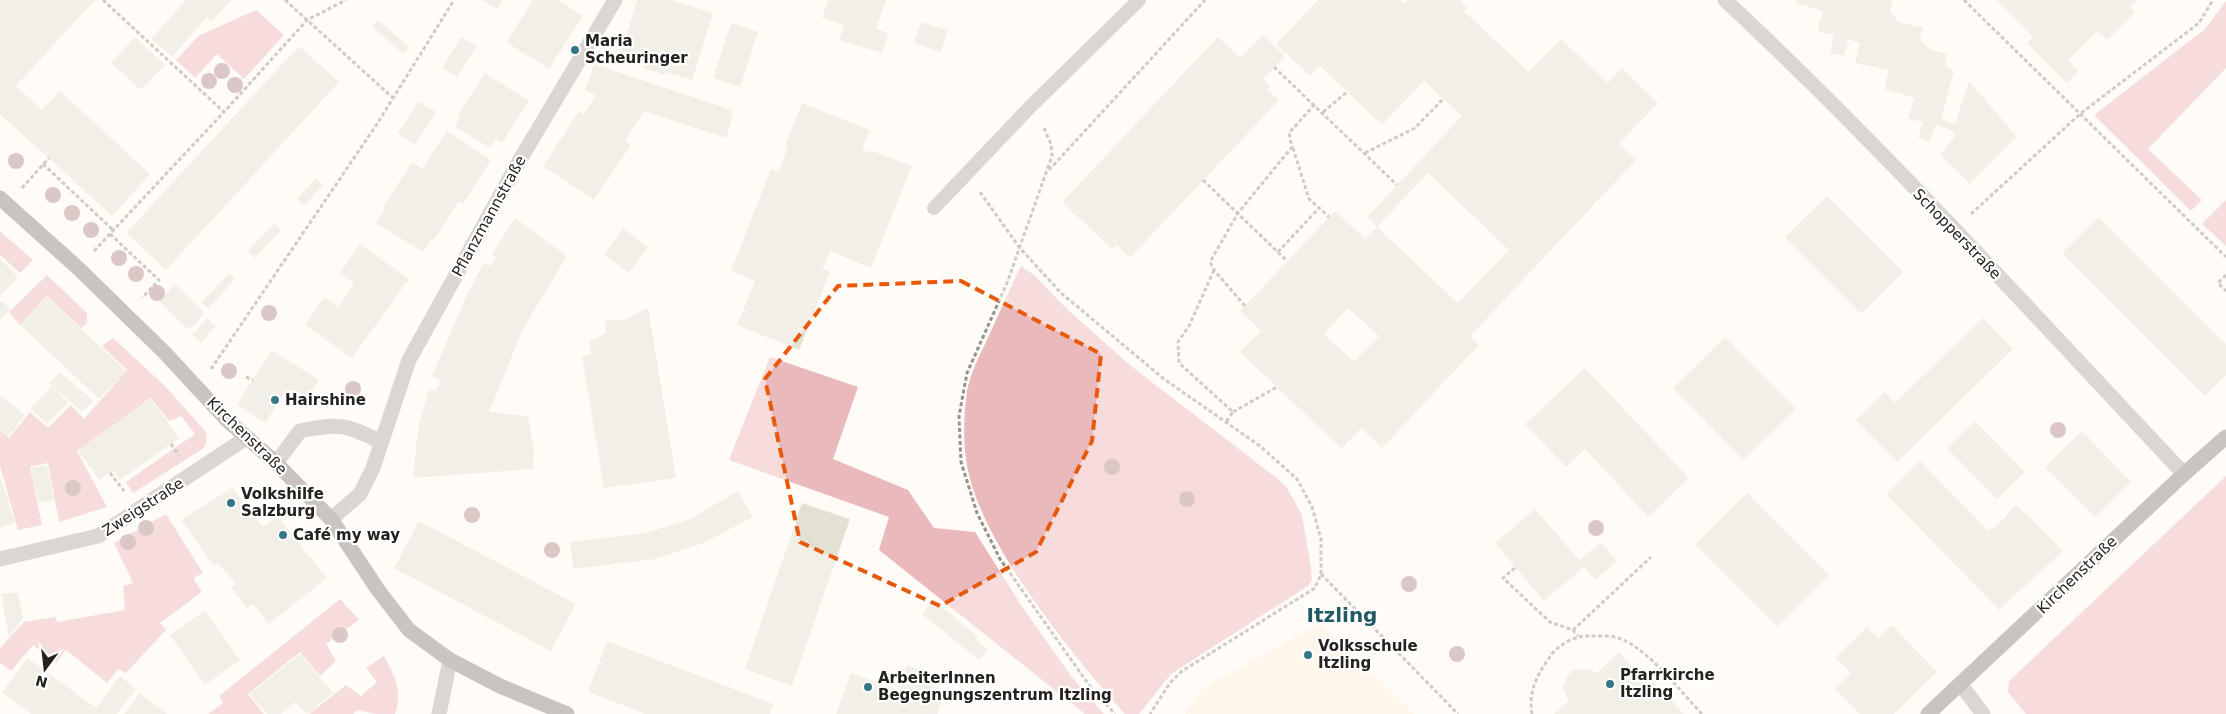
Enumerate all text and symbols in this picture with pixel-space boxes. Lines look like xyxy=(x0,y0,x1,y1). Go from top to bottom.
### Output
place label: Maria Scheuringer xyxy=(585,32,688,67)
marker: Maria Scheuringer xyxy=(569,44,581,56)
street label: Pflanzmannstraße xyxy=(448,152,530,280)
street label: Schopperstraße xyxy=(1909,185,2005,283)
place label: Hairshine xyxy=(285,391,366,409)
street label: Kirchenstraße xyxy=(203,393,291,479)
marker: Hairshine xyxy=(269,394,281,406)
street label: Zweigstraße xyxy=(99,474,187,540)
place label: Volkshilfe Salzburg xyxy=(241,485,324,520)
marker: Volkshilfe Salzburg xyxy=(225,497,237,509)
place label: Café my way xyxy=(293,526,400,544)
marker: Café my way xyxy=(277,529,289,541)
street label: Kirchenstraße xyxy=(2033,532,2121,618)
district label: Itzling xyxy=(1307,603,1377,627)
place label: Volksschule Itzling xyxy=(1318,637,1418,672)
north arrow xyxy=(20,644,70,694)
marker: Volksschule Itzling xyxy=(1302,649,1314,661)
place label: Pfarrkirche Itzling xyxy=(1620,666,1715,701)
place label: ArbeiterInnen Begegnungszentrum Itzling xyxy=(878,669,1112,704)
text: N xyxy=(34,672,49,691)
marker: Pfarrkirche Itzling xyxy=(1604,678,1616,690)
marker: ArbeiterInnen Begegnungszentrum Itzling xyxy=(862,681,874,693)

